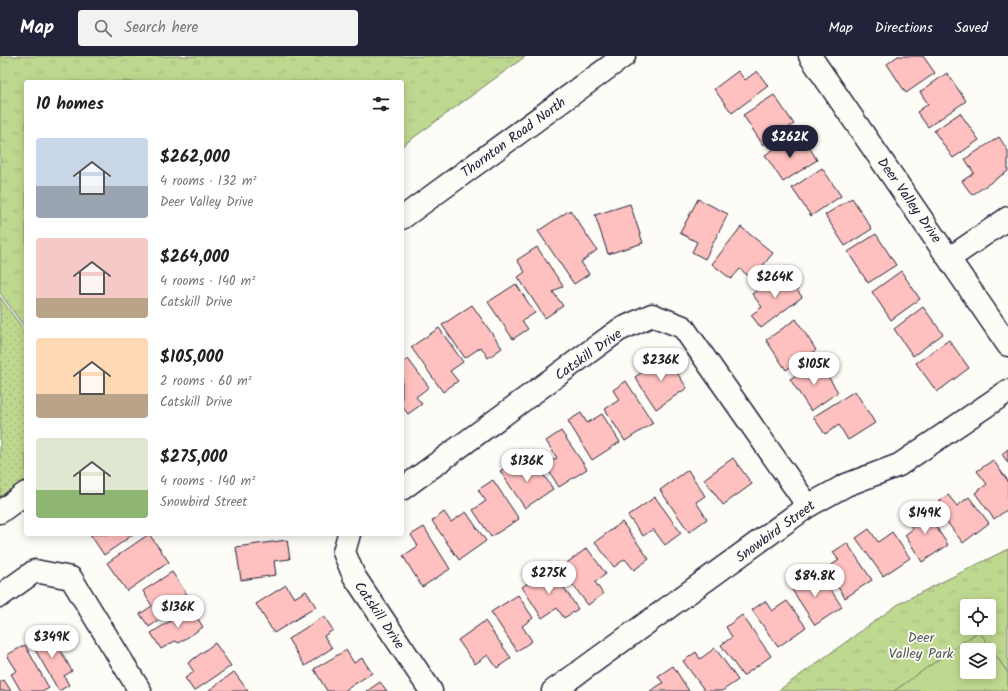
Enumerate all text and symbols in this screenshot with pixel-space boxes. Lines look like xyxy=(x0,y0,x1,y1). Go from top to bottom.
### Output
search box xyxy=(78,10,358,46)
text: Map xyxy=(20,13,54,43)
text: Search here xyxy=(124,16,198,40)
icon: search xyxy=(92,17,114,39)
text: Map xyxy=(828,17,853,39)
text: Directions xyxy=(875,17,933,39)
text: Saved xyxy=(955,17,988,39)
text: 10 homes xyxy=(36,91,104,118)
street label: Thornton Road North xyxy=(456,92,571,184)
icon: filters xyxy=(370,93,392,115)
pin: $262K xyxy=(762,125,818,159)
text: $262K xyxy=(771,127,809,148)
text: $262,000 xyxy=(160,144,230,171)
street label: Deer Valley Drive xyxy=(871,153,947,249)
icon: home xyxy=(68,154,116,202)
text: 4 rooms · 132 m² xyxy=(160,171,256,192)
text: Deer Valley Drive xyxy=(160,192,253,213)
text: $264,000 xyxy=(160,244,229,271)
icon: home xyxy=(68,254,116,302)
pin: $264K xyxy=(747,265,803,299)
text: $264K xyxy=(756,267,794,288)
text: 4 rooms · 140 m² xyxy=(160,271,255,292)
text: Catskill Drive xyxy=(160,292,232,313)
street label: Catskill Drive xyxy=(550,323,627,386)
text: $105,000 xyxy=(160,344,223,371)
pin: $236K xyxy=(633,348,689,382)
text: $236K xyxy=(642,350,680,371)
pin: $105K xyxy=(786,352,842,386)
icon: home xyxy=(68,354,116,402)
text: $105K xyxy=(798,354,830,375)
text: 2 rooms · 60 m² xyxy=(160,371,252,392)
text: Catskill Drive xyxy=(160,392,232,413)
text: $275,000 xyxy=(160,444,227,471)
pin: $136K xyxy=(499,449,555,483)
text: $136K xyxy=(510,451,544,472)
icon: home xyxy=(68,454,116,502)
text: 4 rooms · 140 m² xyxy=(160,471,255,492)
text: Snowbird Street xyxy=(160,492,247,513)
street label: Snowbird Street xyxy=(731,495,821,568)
pin: $149K xyxy=(897,501,953,535)
text: $149K xyxy=(908,503,942,524)
pin: $275K xyxy=(521,561,577,595)
text: $275K xyxy=(531,563,567,584)
pin: $84.8K xyxy=(782,564,848,598)
text: $84.8K xyxy=(794,566,836,587)
street label: Catskill Drive xyxy=(348,577,410,655)
pin: $136K xyxy=(150,595,206,629)
text: $136K xyxy=(161,597,195,618)
map controls xyxy=(960,599,996,679)
button: locate xyxy=(960,599,996,635)
pin: $349K xyxy=(24,625,80,659)
text: $349K xyxy=(34,627,70,648)
park label: Deer Valley Park xyxy=(889,627,954,665)
button: layers xyxy=(960,643,996,679)

